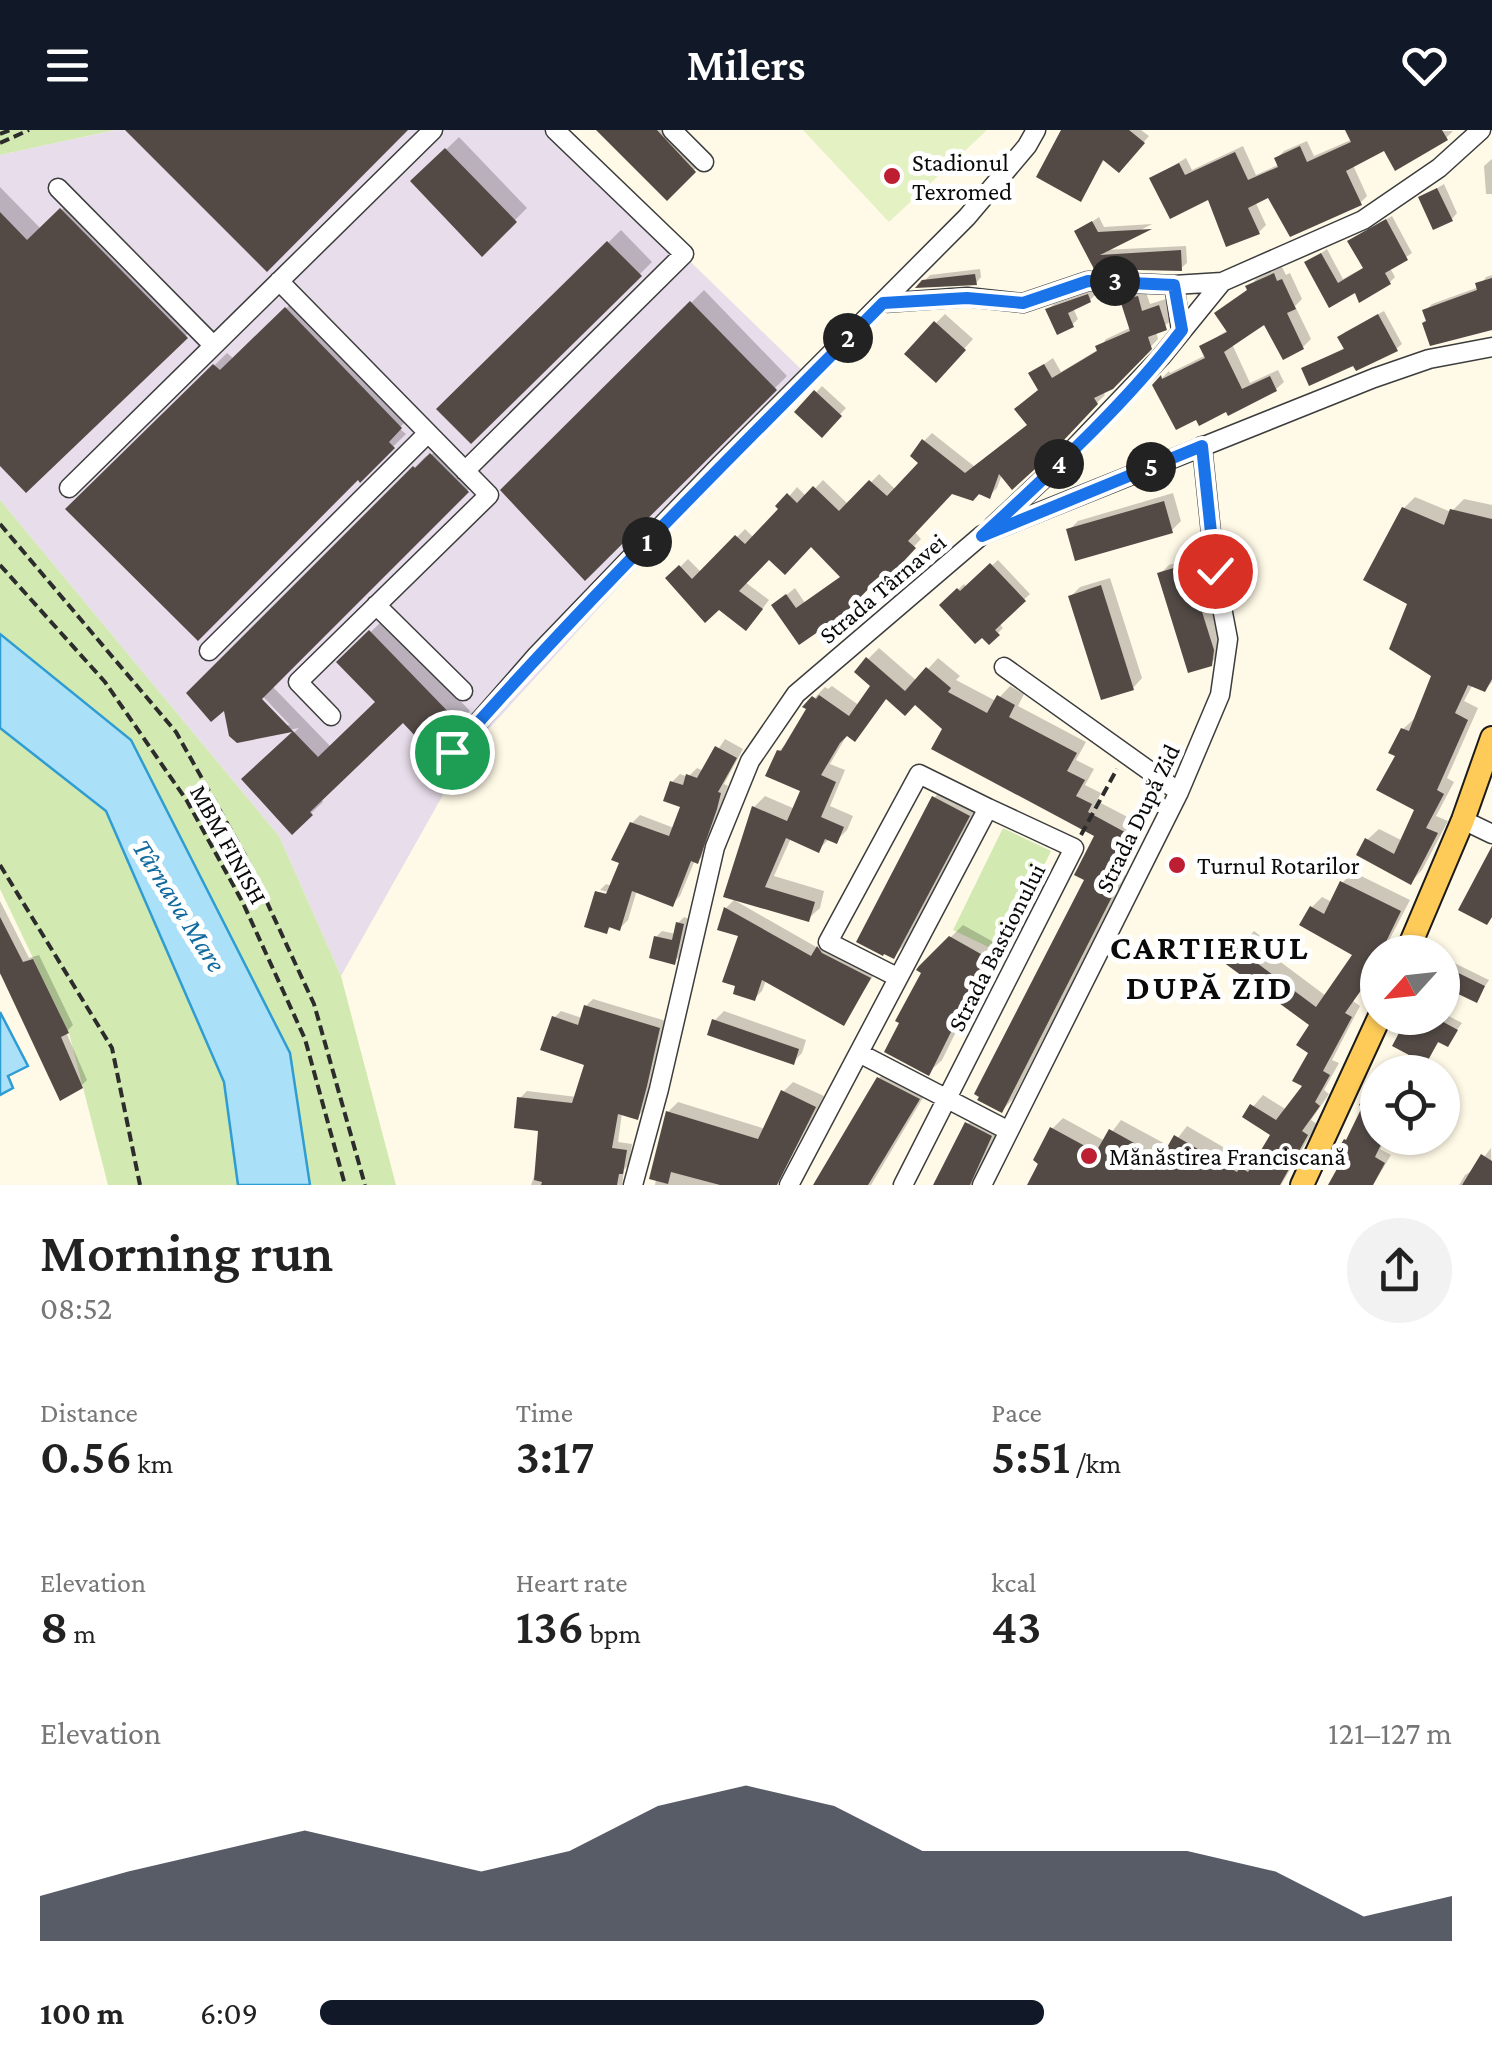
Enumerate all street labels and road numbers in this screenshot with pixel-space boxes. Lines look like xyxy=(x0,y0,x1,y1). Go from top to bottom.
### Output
street label: Strada Târnavei xyxy=(814,528,951,649)
street label: Strada După Zid xyxy=(1090,740,1186,897)
street label: MBM FINISH xyxy=(185,780,272,908)
street label: Strada Bastionului xyxy=(942,859,1050,1036)

